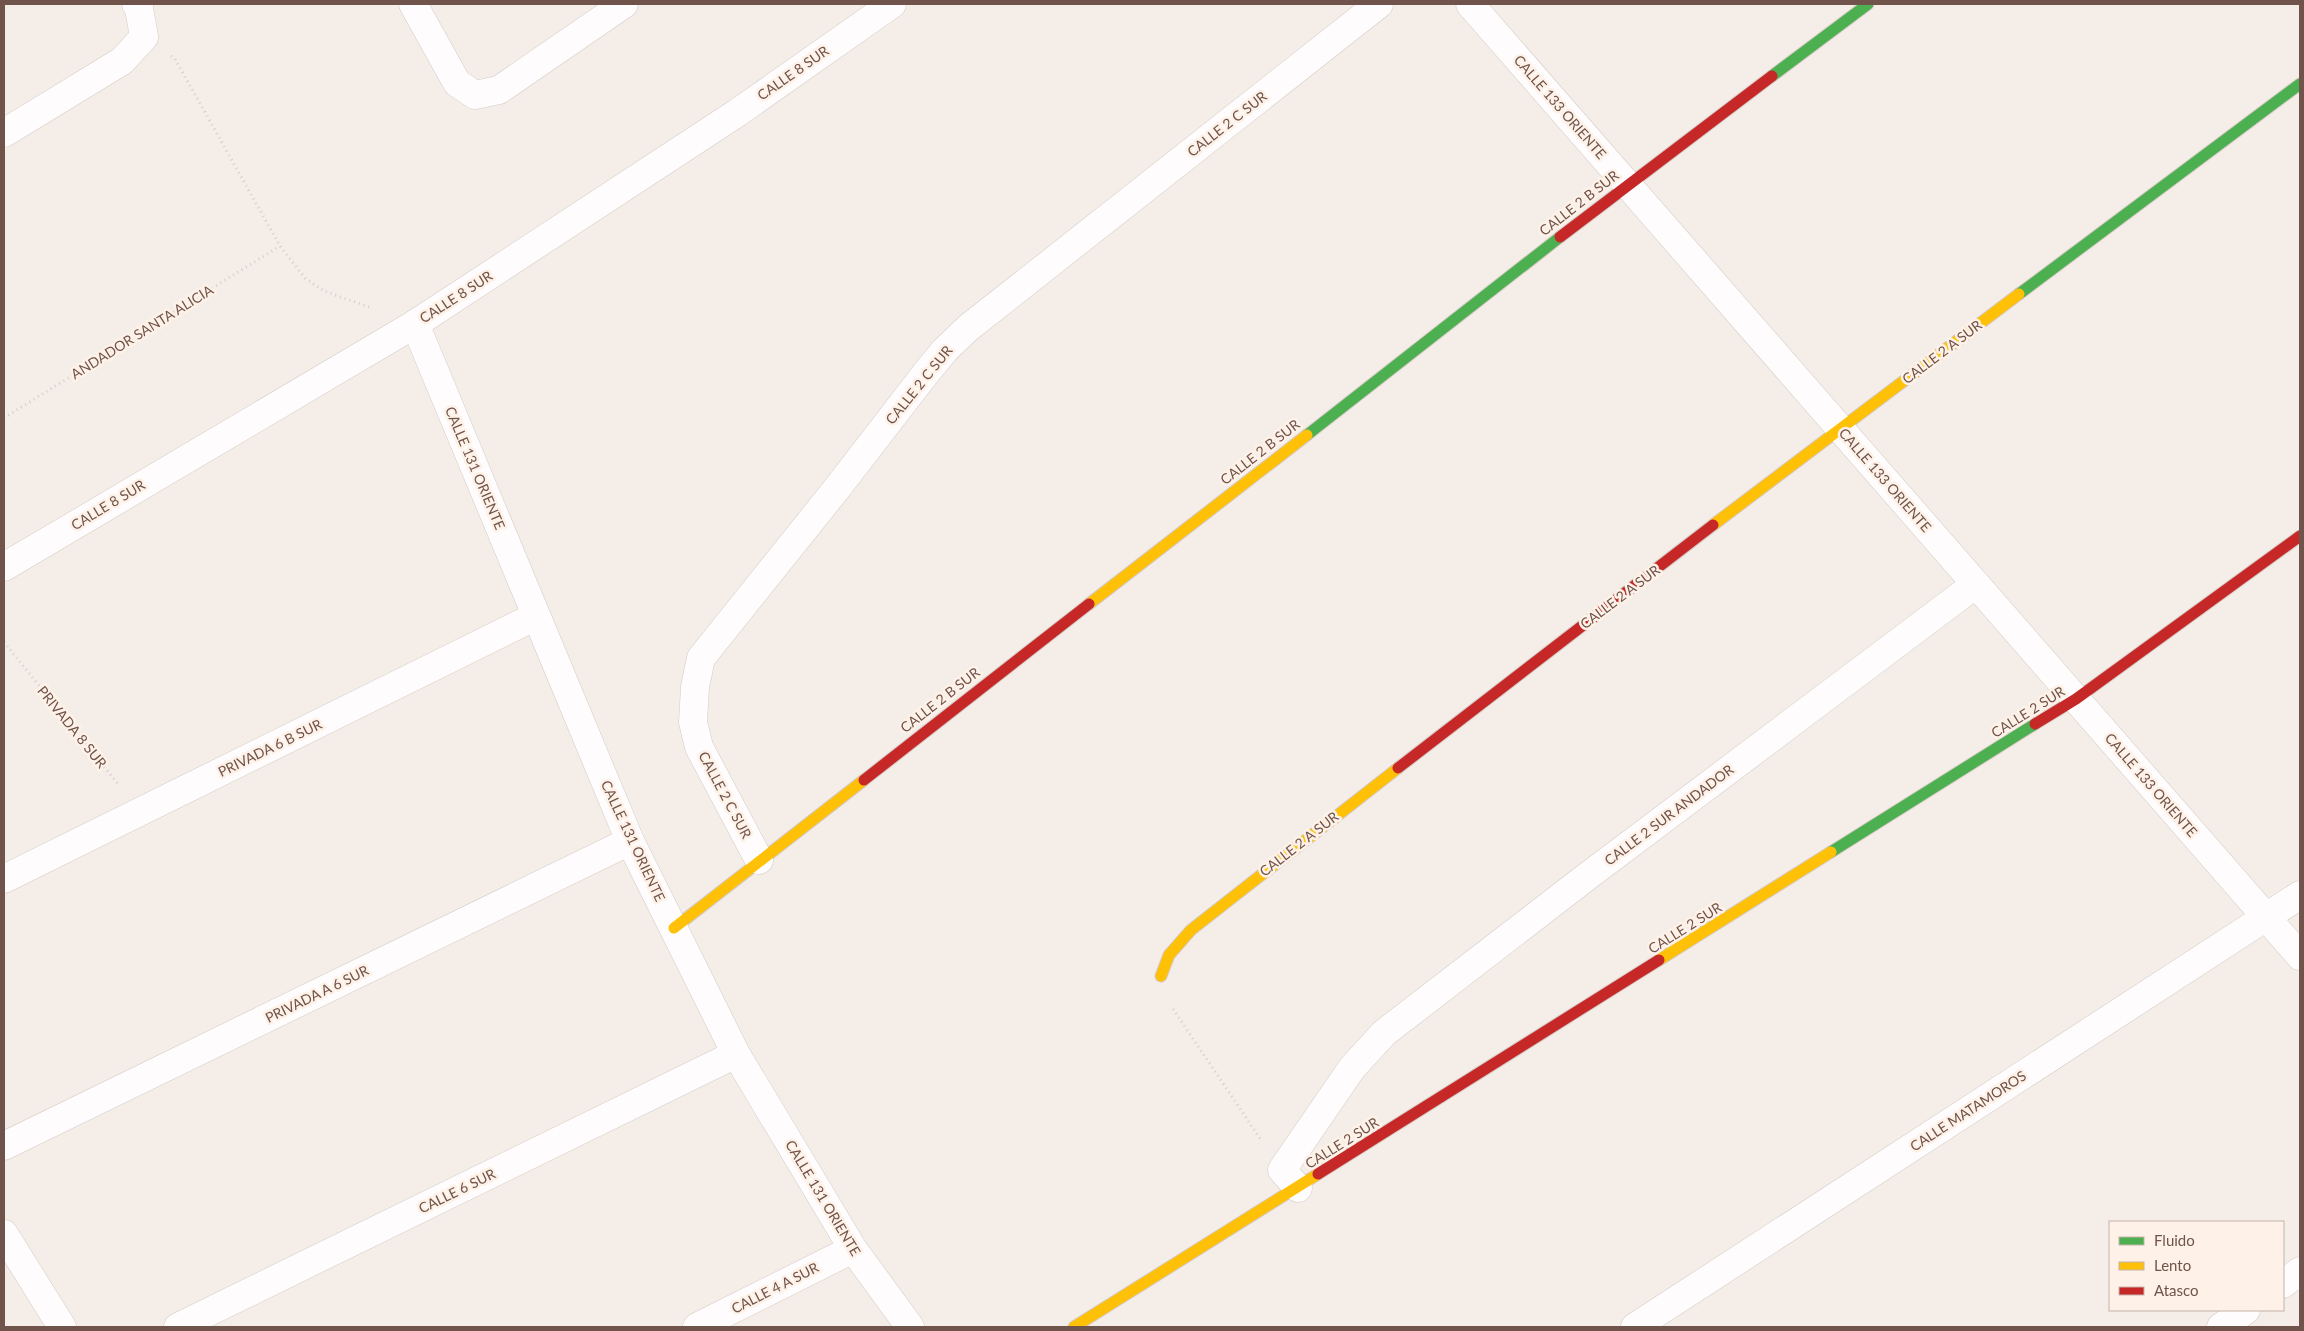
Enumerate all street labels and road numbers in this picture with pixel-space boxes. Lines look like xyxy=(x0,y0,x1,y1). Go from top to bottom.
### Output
street label: CALLE 8 SUR xyxy=(754,42,832,103)
street label: CALLE 133 ORIENTE xyxy=(1511,51,1610,162)
street label: CALLE 2 C SUR xyxy=(1184,87,1270,160)
street label: CALLE 2 B SUR xyxy=(1536,166,1622,239)
street label: CALLE 8 SUR xyxy=(416,267,495,326)
street label: ANDADOR SANTA ALICIA xyxy=(67,280,216,382)
street label: CALLE 2 A SUR xyxy=(1898,316,1985,387)
street label: CALLE 2 C SUR xyxy=(882,342,956,427)
street label: CALLE 131 ORIENTE xyxy=(442,404,509,532)
street label: CALLE 2 B SUR xyxy=(1217,415,1303,488)
street label: CALLE 133 ORIENTE xyxy=(1836,424,1935,535)
street label: CALLE 8 SUR xyxy=(68,476,148,533)
street label: CALLE 2 A SUR xyxy=(1576,561,1663,632)
street label: CALLE 2 B SUR xyxy=(897,663,983,736)
street label: PRIVADA 8 SUR xyxy=(34,682,111,771)
street label: CALLE 2 SUR xyxy=(1988,682,2068,741)
street label: PRIVADA 6 B SUR xyxy=(215,715,325,780)
street label: CALLE 133 ORIENTE xyxy=(2102,729,2201,840)
street label: CALLE 2 C SUR xyxy=(695,748,756,841)
street label: CALLE 2 SUR ANDADOR xyxy=(1601,760,1737,869)
street label: CALLE 131 ORIENTE xyxy=(598,777,669,904)
street label: CALLE 2 A SUR xyxy=(1256,807,1342,880)
street label: CALLE 2 SUR xyxy=(1645,898,1725,957)
street label: PRIVADA A 6 SUR xyxy=(262,961,371,1026)
street label: CALLE MATAMOROS xyxy=(1907,1067,2029,1154)
street label: CALLE 2 SUR xyxy=(1302,1113,1382,1172)
street label: CALLE 131 ORIENTE xyxy=(782,1137,865,1259)
street label: CALLE 6 SUR xyxy=(416,1165,498,1216)
street label: CALLE 4 A SUR xyxy=(728,1258,821,1317)

